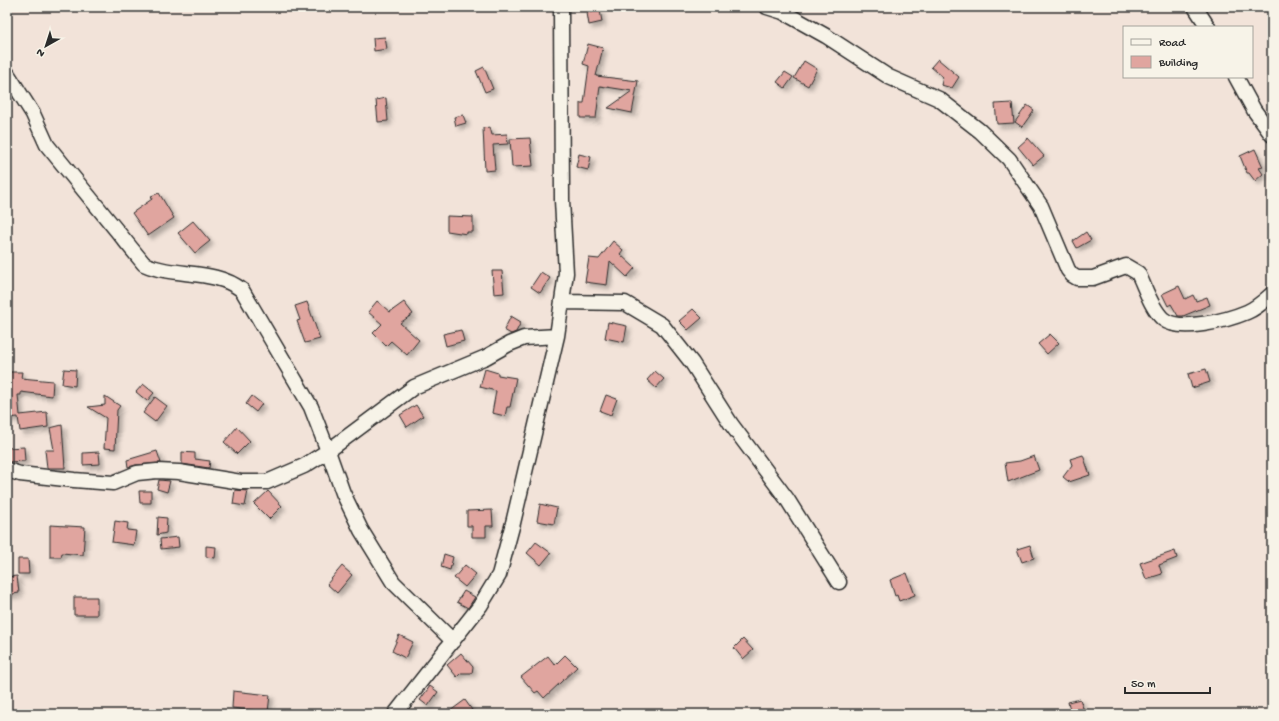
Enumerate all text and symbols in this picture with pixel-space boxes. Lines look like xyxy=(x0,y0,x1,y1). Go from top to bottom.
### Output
north arrow xyxy=(26,26,66,66)
legend xyxy=(1123,26,1253,78)
text: Road xyxy=(1159,37,1186,51)
text: N xyxy=(34,45,48,59)
text: Building xyxy=(1158,57,1198,71)
scale bar xyxy=(1125,669,1210,695)
text: 50 m xyxy=(1131,678,1156,692)

